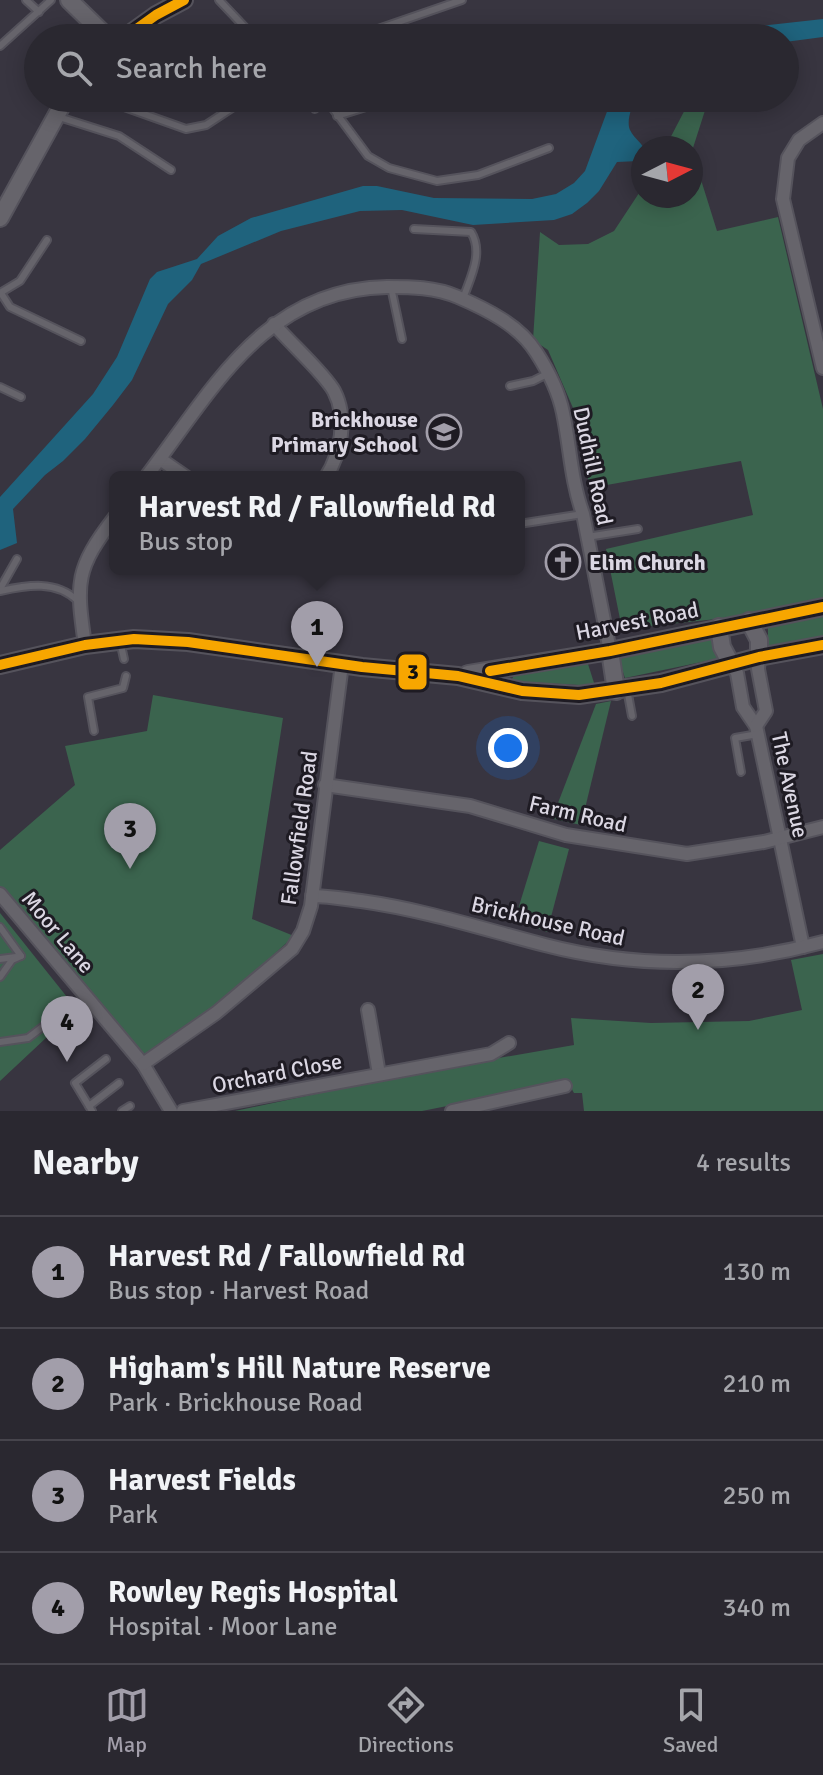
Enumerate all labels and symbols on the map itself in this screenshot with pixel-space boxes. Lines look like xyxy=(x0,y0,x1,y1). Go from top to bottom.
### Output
north arrow xyxy=(631,136,703,208)
street label: Dudhill Road xyxy=(567,404,619,528)
place label: Brickhouse Primary School xyxy=(271,406,418,458)
school or university icon: Brickhouse Primary School xyxy=(425,413,463,451)
church icon: Elim Church xyxy=(544,543,582,581)
place label: Elim Church xyxy=(589,549,706,576)
street label: Harvest Road xyxy=(573,596,701,646)
pin: 1 xyxy=(291,601,343,667)
line badge: 3 xyxy=(397,653,428,691)
text: 3 xyxy=(407,658,419,685)
your location xyxy=(488,728,528,768)
street label: The Avenue xyxy=(766,730,814,840)
street label: Fallowfield Road xyxy=(275,749,323,907)
street label: Farm Road xyxy=(527,790,629,838)
pin: 3 xyxy=(104,803,156,869)
street label: Moor Lane xyxy=(16,885,100,979)
street label: Brickhouse Road xyxy=(469,890,627,952)
pin: 2 xyxy=(672,964,724,1030)
pin: 4 xyxy=(41,996,93,1062)
street label: Orchard Close xyxy=(210,1047,344,1099)

